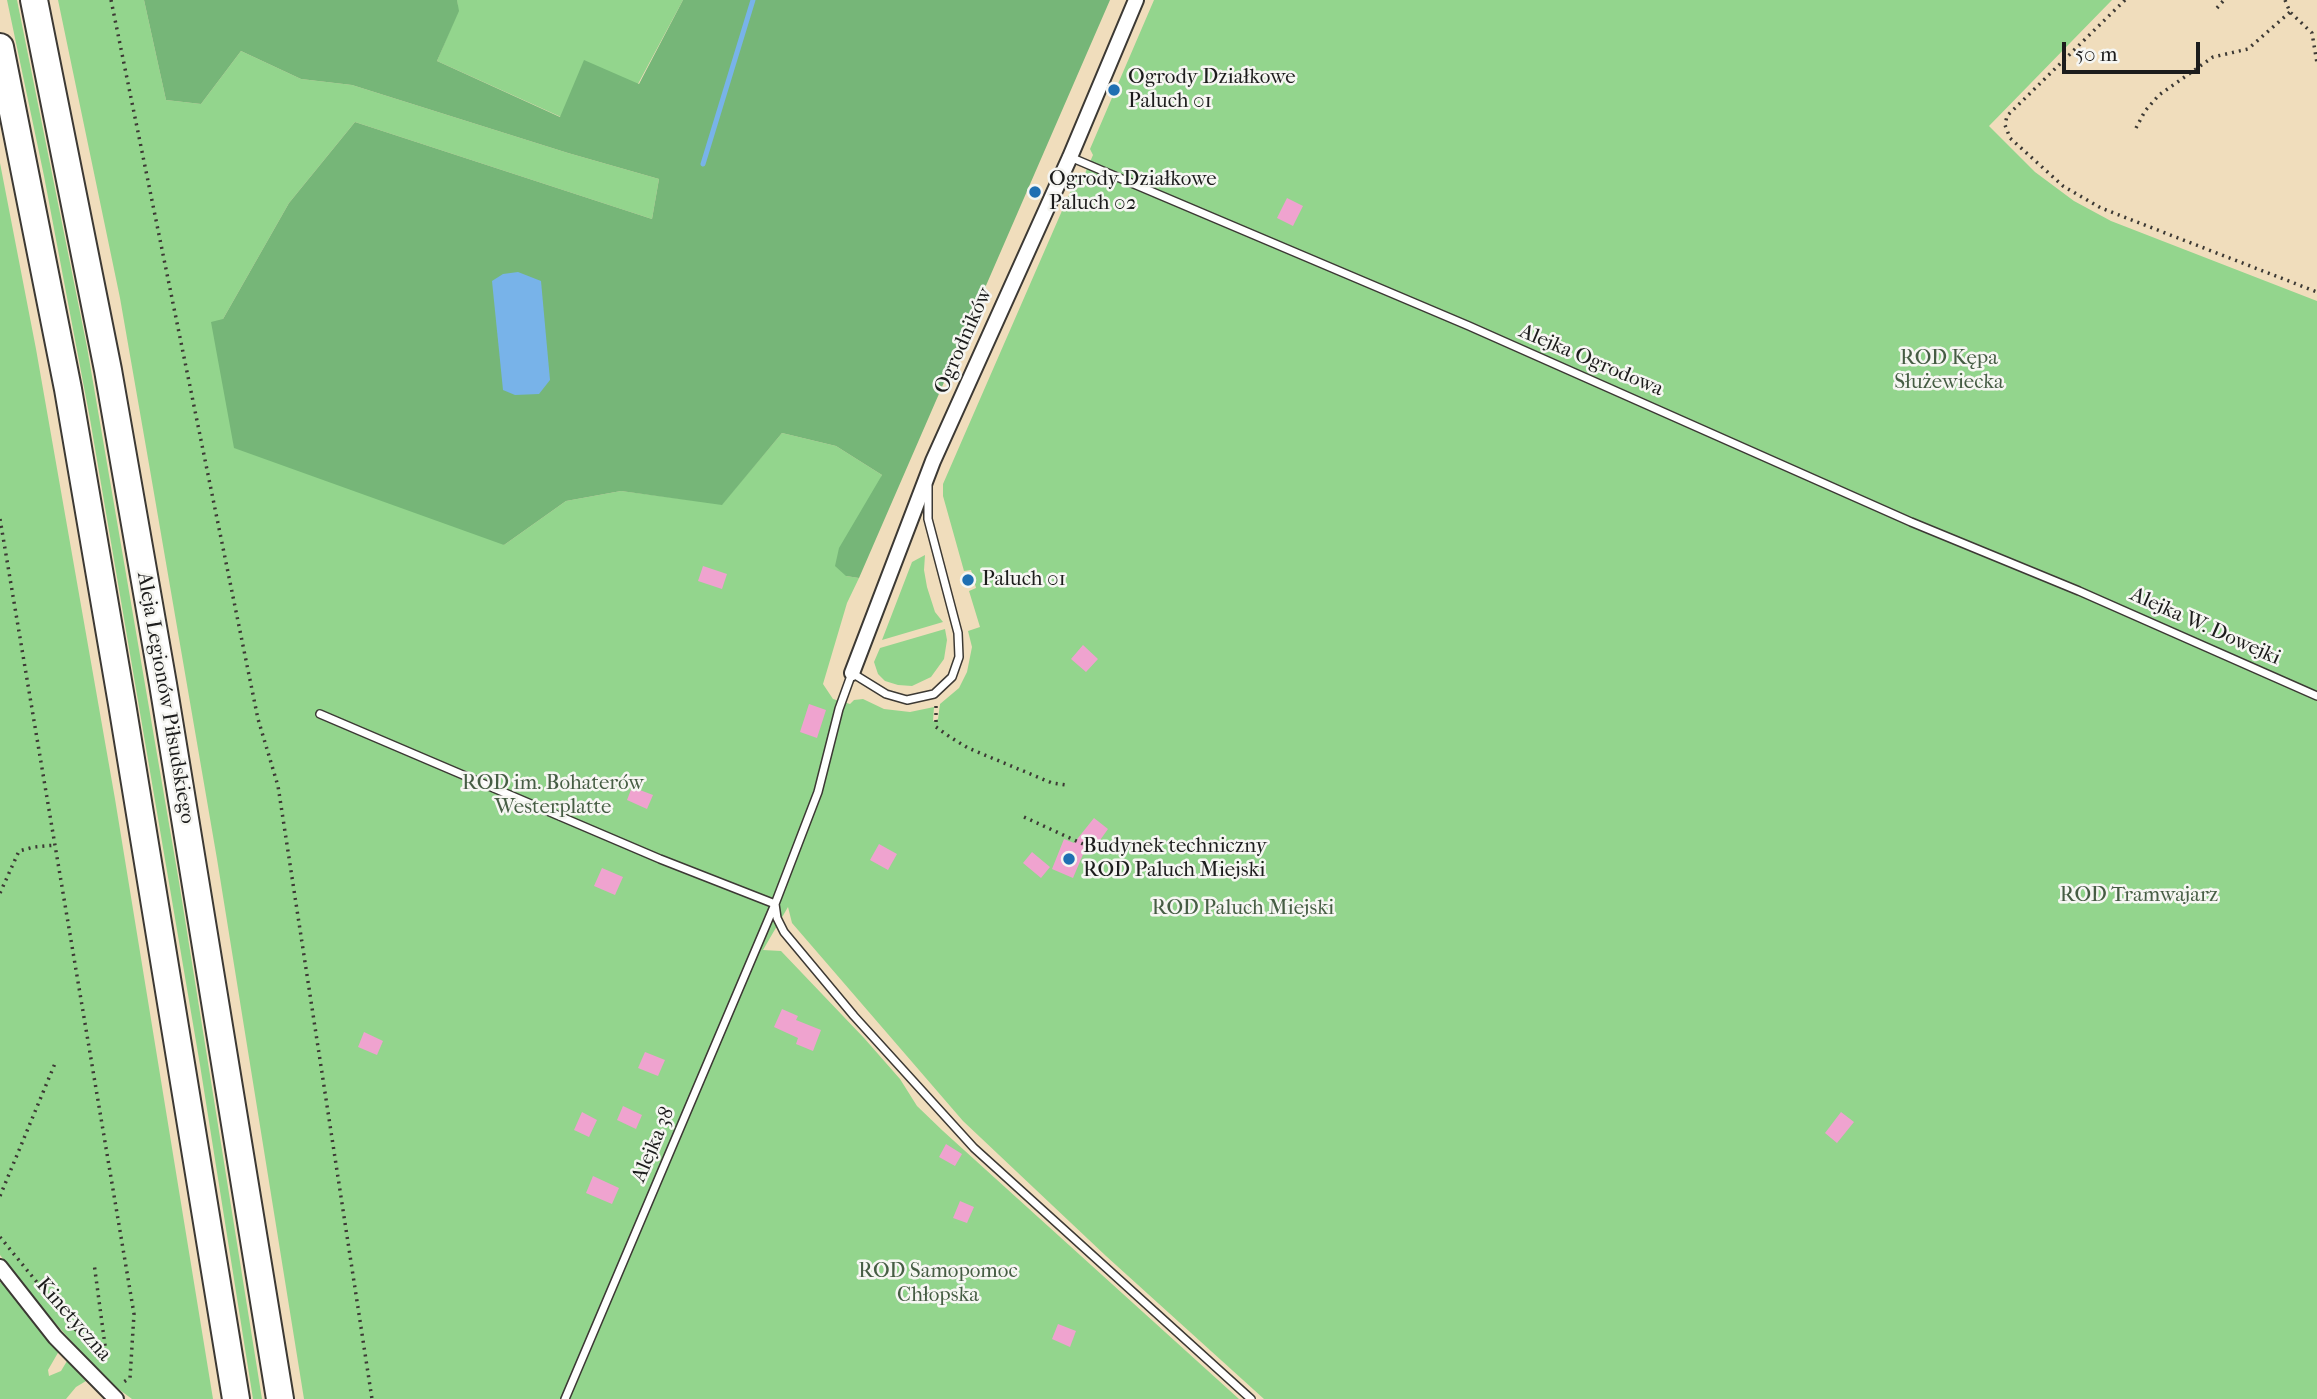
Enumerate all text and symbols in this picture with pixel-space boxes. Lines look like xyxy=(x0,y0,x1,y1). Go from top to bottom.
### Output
scale bar xyxy=(2065,28,2203,72)
text: 50 m xyxy=(2075,42,2118,66)
place label: Ogrody Działkowe Paluch 01 xyxy=(1128,65,1296,115)
marker: Ogrody Działkowe Paluch 01 xyxy=(1106,82,1122,98)
place label: Ogrody Działkowe Paluch 02 xyxy=(1049,167,1217,217)
marker: Ogrody Działkowe Paluch 02 xyxy=(1027,184,1043,200)
street label: Ogrodników xyxy=(929,284,999,398)
street label: Alejka Ogrodowa xyxy=(1515,319,1667,403)
park label: ROD Kępa Służewiecka xyxy=(1894,346,2004,396)
place label: Paluch 01 xyxy=(982,567,1066,593)
street label: Aleja Legionów Piłsudskiego xyxy=(130,570,200,826)
marker: Paluch 01 xyxy=(960,572,976,588)
street label: Alejka W. Dowejki xyxy=(2126,583,2284,671)
park label: ROD im. Bohaterów Westerplatte xyxy=(462,771,644,821)
place label: Budynek techniczny ROD Paluch Miejski xyxy=(1083,834,1267,884)
marker: Budynek techniczny ROD Paluch Miejski xyxy=(1061,851,1077,867)
park label: ROD Tramwajarz xyxy=(2060,883,2218,909)
park label: ROD Paluch Miejski xyxy=(1152,896,1334,922)
street label: Alejka 38 xyxy=(627,1104,681,1186)
park label: ROD Samopomoc Chłopska xyxy=(858,1259,1018,1309)
street label: Kinetyczna xyxy=(30,1273,116,1367)

